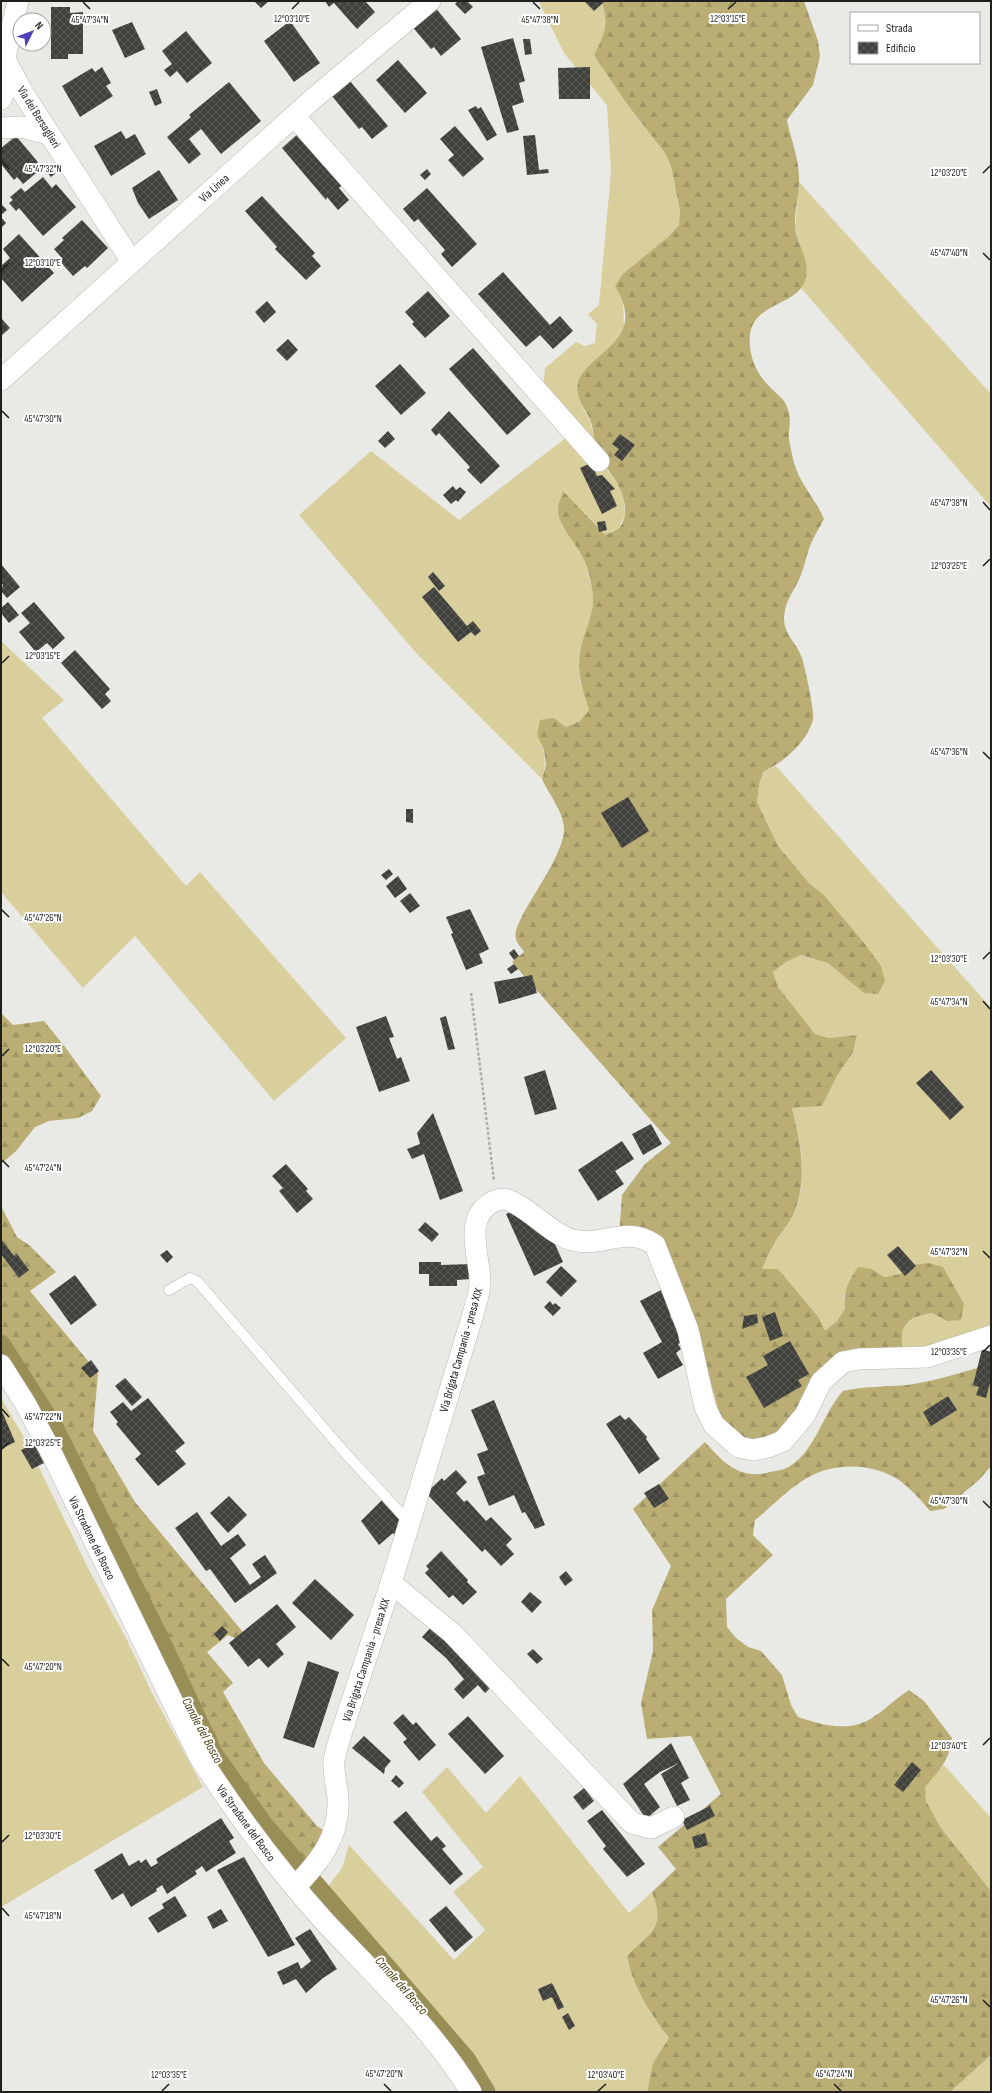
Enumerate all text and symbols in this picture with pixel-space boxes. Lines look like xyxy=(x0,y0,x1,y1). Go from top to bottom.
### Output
north arrow xyxy=(12,12,52,52)
legend xyxy=(850,12,980,64)
text: 12°03'10"E xyxy=(274,13,310,25)
text: 12°03'15"E xyxy=(710,13,746,25)
text: 45°47'34"N xyxy=(71,14,109,26)
text: 45°47'38"N xyxy=(521,14,559,26)
text: N xyxy=(32,19,46,32)
text: Strada xyxy=(886,21,913,36)
text: Edificio xyxy=(886,41,915,56)
street label: Via dei Bersaglieri xyxy=(14,83,64,151)
text: 45°47'32"N xyxy=(24,163,62,175)
text: 12°03'20"E xyxy=(931,167,967,179)
street label: Via Linea xyxy=(196,171,233,206)
text: 45°47'40"N xyxy=(930,247,968,259)
text: 12°03'10"E xyxy=(25,257,61,269)
text: 45°47'30"N xyxy=(24,413,62,425)
text: 45°47'38"N xyxy=(930,497,968,509)
text: 12°03'25"E xyxy=(931,560,967,572)
text: 12°03'15"E xyxy=(25,650,61,662)
text: 45°47'36"N xyxy=(930,746,968,758)
text: 45°47'26"N xyxy=(24,912,62,924)
text: 12°03'30"E xyxy=(931,953,967,965)
text: 45°47'34"N xyxy=(930,996,968,1008)
text: 12°03'20"E xyxy=(25,1043,61,1055)
text: 45°47'24"N xyxy=(24,1162,62,1174)
text: 45°47'32"N xyxy=(930,1246,968,1258)
street label: Via Brigata Campania - presa XIX xyxy=(437,1285,487,1414)
text: 12°03'35"E xyxy=(931,1346,967,1358)
text: 45°47'22"N xyxy=(24,1411,62,1423)
text: 12°03'25"E xyxy=(25,1437,61,1449)
street label: Via Stradone del Bosco xyxy=(65,1494,118,1582)
text: 45°47'30"N xyxy=(930,1495,968,1507)
street label: Via Brigata Campania - presa XIX xyxy=(339,1596,394,1724)
text: 45°47'20"N xyxy=(24,1661,62,1673)
water label: Canale del Bosco xyxy=(178,1695,226,1767)
text: 12°03'40"E xyxy=(931,1740,967,1752)
street label: Via Stradone del Bosco xyxy=(213,1782,278,1865)
text: 12°03'30"E xyxy=(25,1830,61,1842)
text: 45°47'18"N xyxy=(25,1910,61,1922)
water label: Canale del Bosco xyxy=(372,1953,431,2019)
text: 45°47'26"N xyxy=(930,1994,968,2006)
text: 45°47'20"N xyxy=(365,2068,403,2080)
text: 45°47'24"N xyxy=(815,2068,853,2080)
text: 12°03'35"E xyxy=(151,2069,187,2081)
text: 12°03'40"E xyxy=(588,2069,624,2081)

